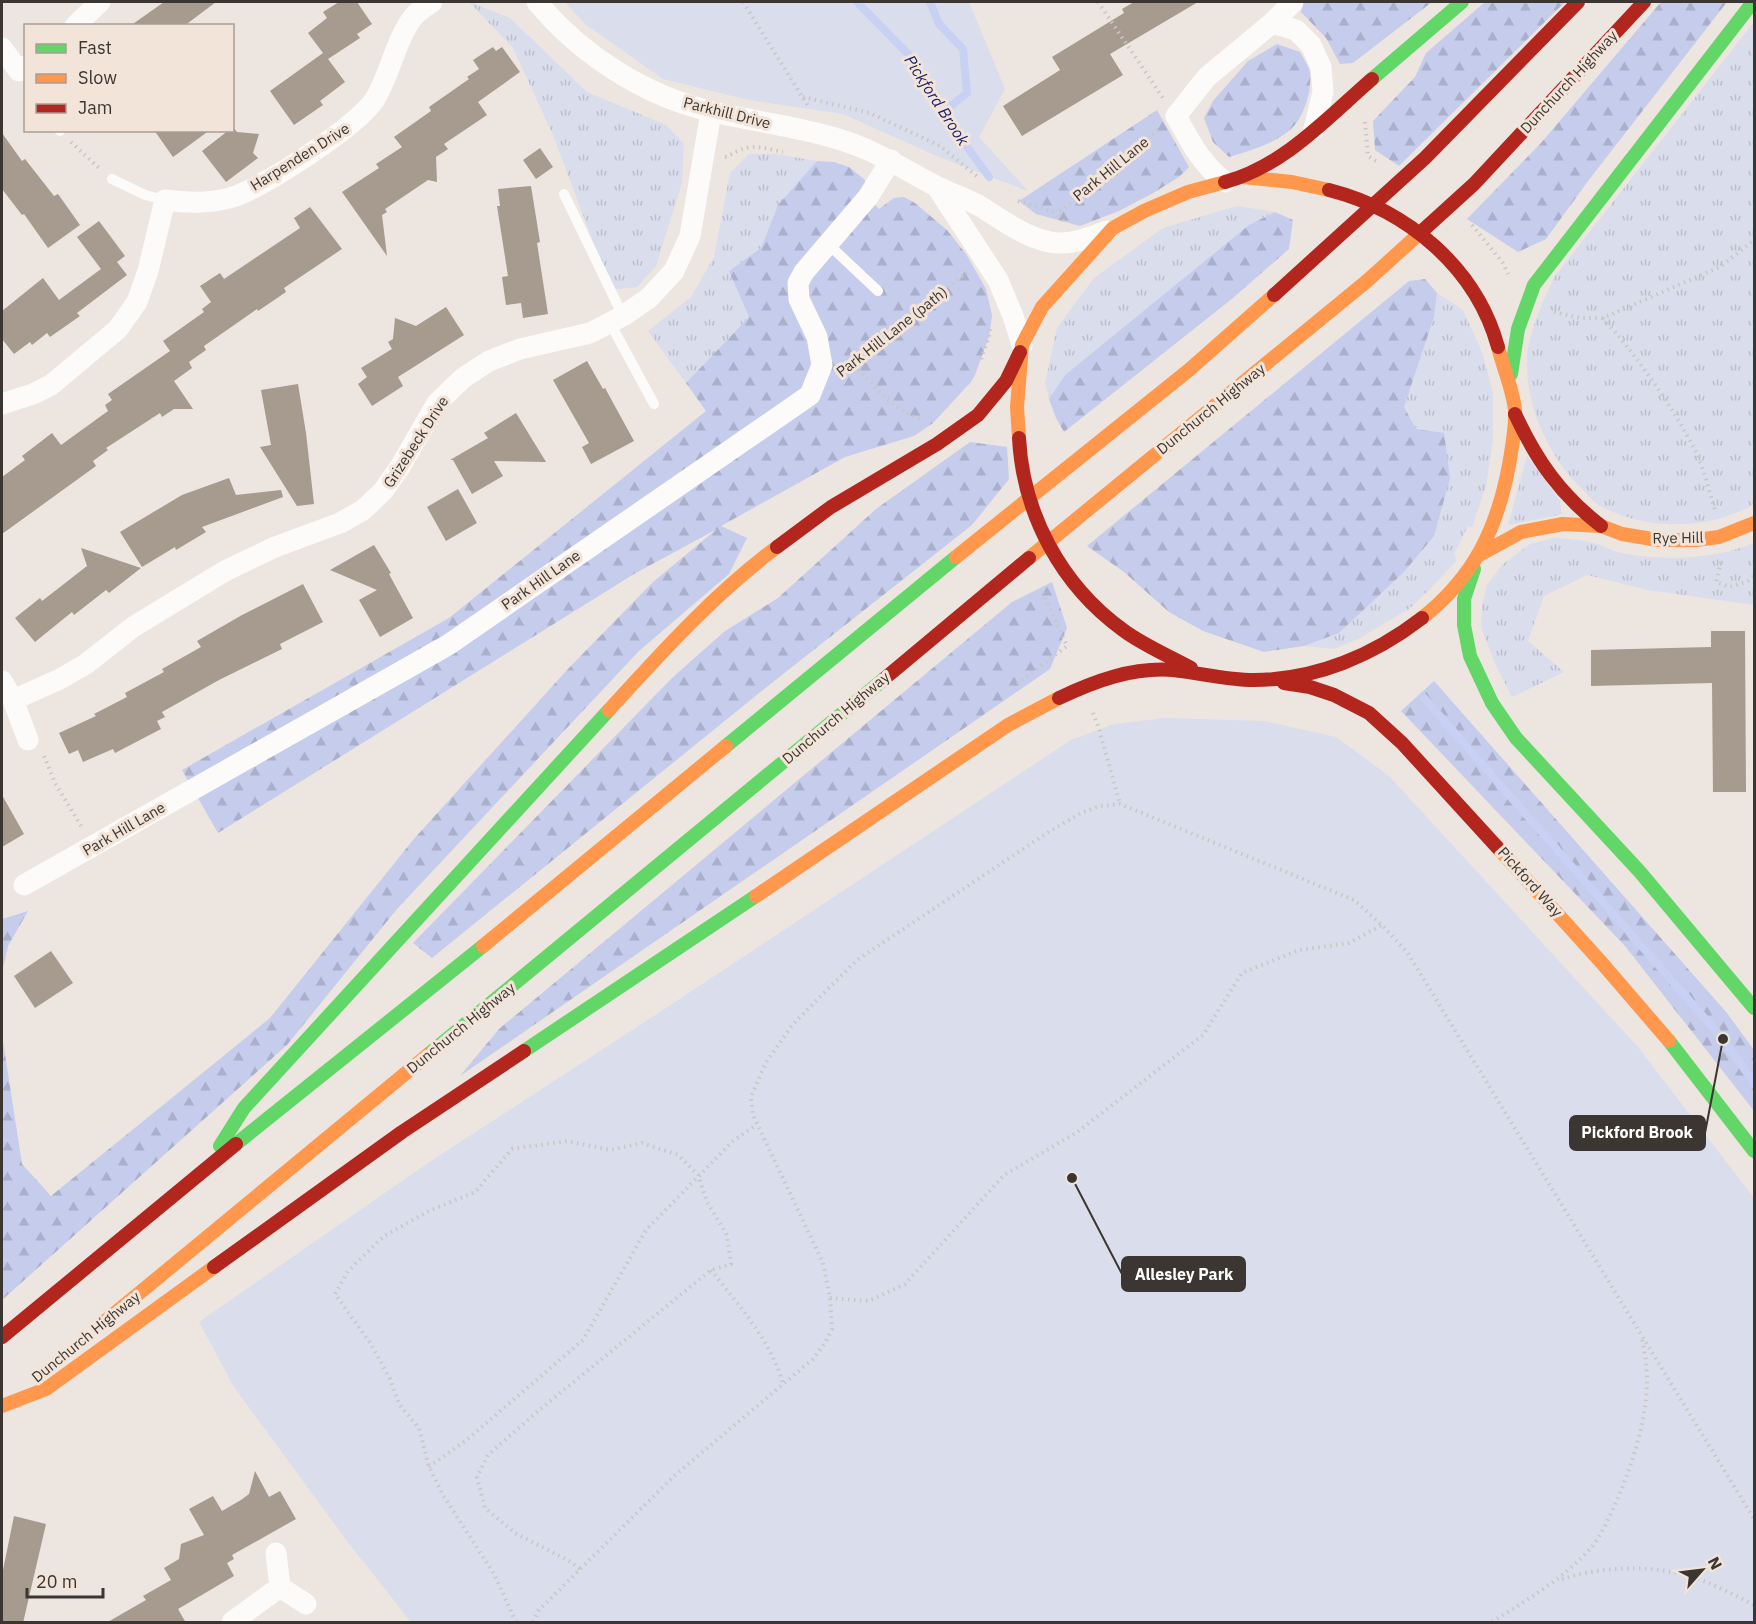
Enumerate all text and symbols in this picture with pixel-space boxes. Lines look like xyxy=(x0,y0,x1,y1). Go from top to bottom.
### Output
legend xyxy=(24,24,234,132)
street label: Dunchurch Highway xyxy=(1516,26,1622,137)
text: Fast xyxy=(78,36,112,59)
water label: Pickford Brook xyxy=(900,51,974,150)
text: Slow xyxy=(78,66,117,89)
street label: Parkhill Drive xyxy=(682,93,773,133)
text: Jam xyxy=(78,96,113,119)
street label: Harpenden Drive xyxy=(247,118,353,195)
street label: Park Hill Lane xyxy=(1069,132,1152,205)
street label: Park Hill Lane (path) xyxy=(832,282,951,381)
street label: Dunchurch Highway xyxy=(1153,359,1269,458)
street label: Grizebeck Drive xyxy=(379,392,452,491)
street label: Rye Hill xyxy=(1652,528,1704,547)
street label: Park Hill Lane xyxy=(498,545,584,614)
street label: Dunchurch Highway xyxy=(778,667,894,768)
street label: Park Hill Lane xyxy=(79,797,168,860)
street label: Pickford Way xyxy=(1494,843,1567,921)
street label: Dunchurch Highway xyxy=(403,978,519,1077)
callout: Pickford Brook xyxy=(1570,1116,1705,1150)
text: Pickford Brook xyxy=(1581,1122,1694,1142)
callout: Allesley Park xyxy=(1122,1257,1245,1291)
text: Allesley Park xyxy=(1135,1264,1234,1284)
street label: Dunchurch Highway xyxy=(28,1287,144,1386)
north arrow xyxy=(1672,1540,1732,1600)
text: N xyxy=(1704,1553,1727,1573)
scale bar xyxy=(27,1561,104,1599)
text: 20 m xyxy=(36,1570,78,1593)

